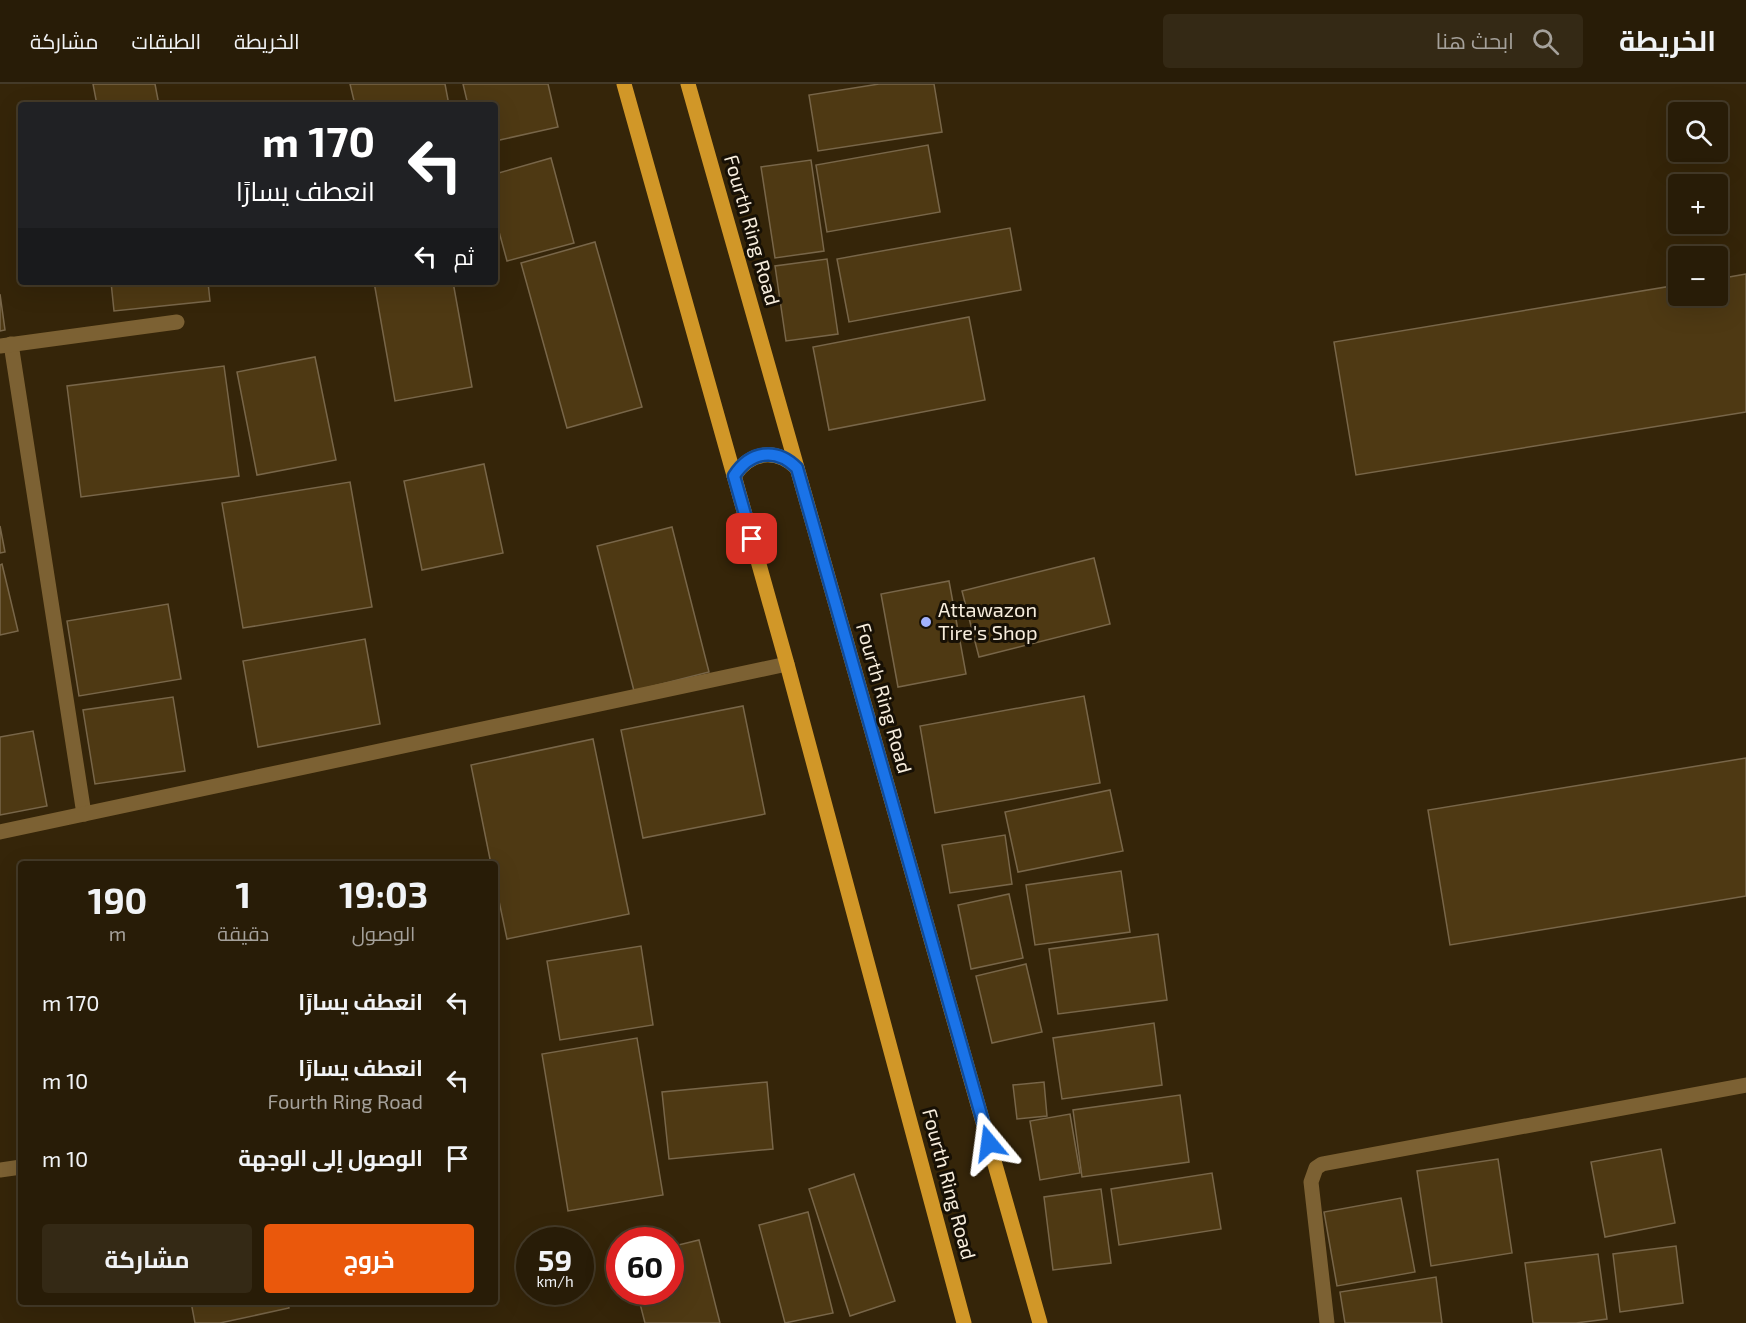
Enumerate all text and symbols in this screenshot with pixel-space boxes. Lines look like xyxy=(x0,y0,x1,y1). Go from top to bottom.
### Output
search box xyxy=(1163,14,1583,68)
text: الخريطة xyxy=(1619,23,1716,57)
icon: search xyxy=(1529,25,1562,58)
text: ابحث هنا xyxy=(1436,27,1514,53)
text: مشاركة xyxy=(30,28,99,53)
text: الطبقات xyxy=(132,28,201,53)
text: الخريطة xyxy=(234,28,300,53)
map controls xyxy=(1668,102,1728,306)
button: search xyxy=(1668,102,1728,162)
text: 170 m xyxy=(262,115,375,165)
icon: left xyxy=(396,126,474,204)
street label: Fourth Ring Road xyxy=(720,152,786,308)
text: انعطف يسارًا xyxy=(236,174,375,206)
button: + xyxy=(1668,174,1728,234)
icon: left xyxy=(409,240,442,273)
text: ثم xyxy=(454,243,474,269)
button: − xyxy=(1668,246,1728,306)
pin xyxy=(726,513,777,564)
icon: arrive xyxy=(735,522,768,555)
place label: Attawazon Tire's Shop xyxy=(938,597,1038,644)
marker: Attawazon Tire's Shop xyxy=(919,615,933,629)
street label: Fourth Ring Road xyxy=(852,620,918,776)
text: 1 xyxy=(235,872,251,915)
text: 19:03 xyxy=(339,872,428,915)
text: 190 xyxy=(88,878,147,921)
text: m xyxy=(109,921,126,945)
text: دقيقة xyxy=(217,921,269,945)
text: الوصول xyxy=(352,921,415,945)
icon: left xyxy=(441,986,474,1019)
text: انعطف يسارًا xyxy=(298,988,423,1014)
text: 170 m xyxy=(42,989,99,1015)
text: انعطف يسارًا xyxy=(298,1054,423,1080)
icon: left xyxy=(441,1064,474,1097)
text: 10 m xyxy=(42,1067,88,1093)
text: Fourth Ring Road xyxy=(267,1089,423,1113)
street label: Fourth Ring Road xyxy=(918,1106,982,1262)
position arrow xyxy=(957,1111,1021,1175)
icon: arrive xyxy=(441,1142,474,1175)
text: الوصول إلى الوجهة xyxy=(238,1144,423,1170)
text: 10 m xyxy=(42,1145,88,1171)
button: مشاركة xyxy=(42,1224,252,1293)
button: خروج xyxy=(264,1224,474,1293)
speed limit sign: 60 xyxy=(606,1227,684,1305)
text: 59 xyxy=(538,1241,572,1277)
text: km/h xyxy=(536,1272,574,1290)

